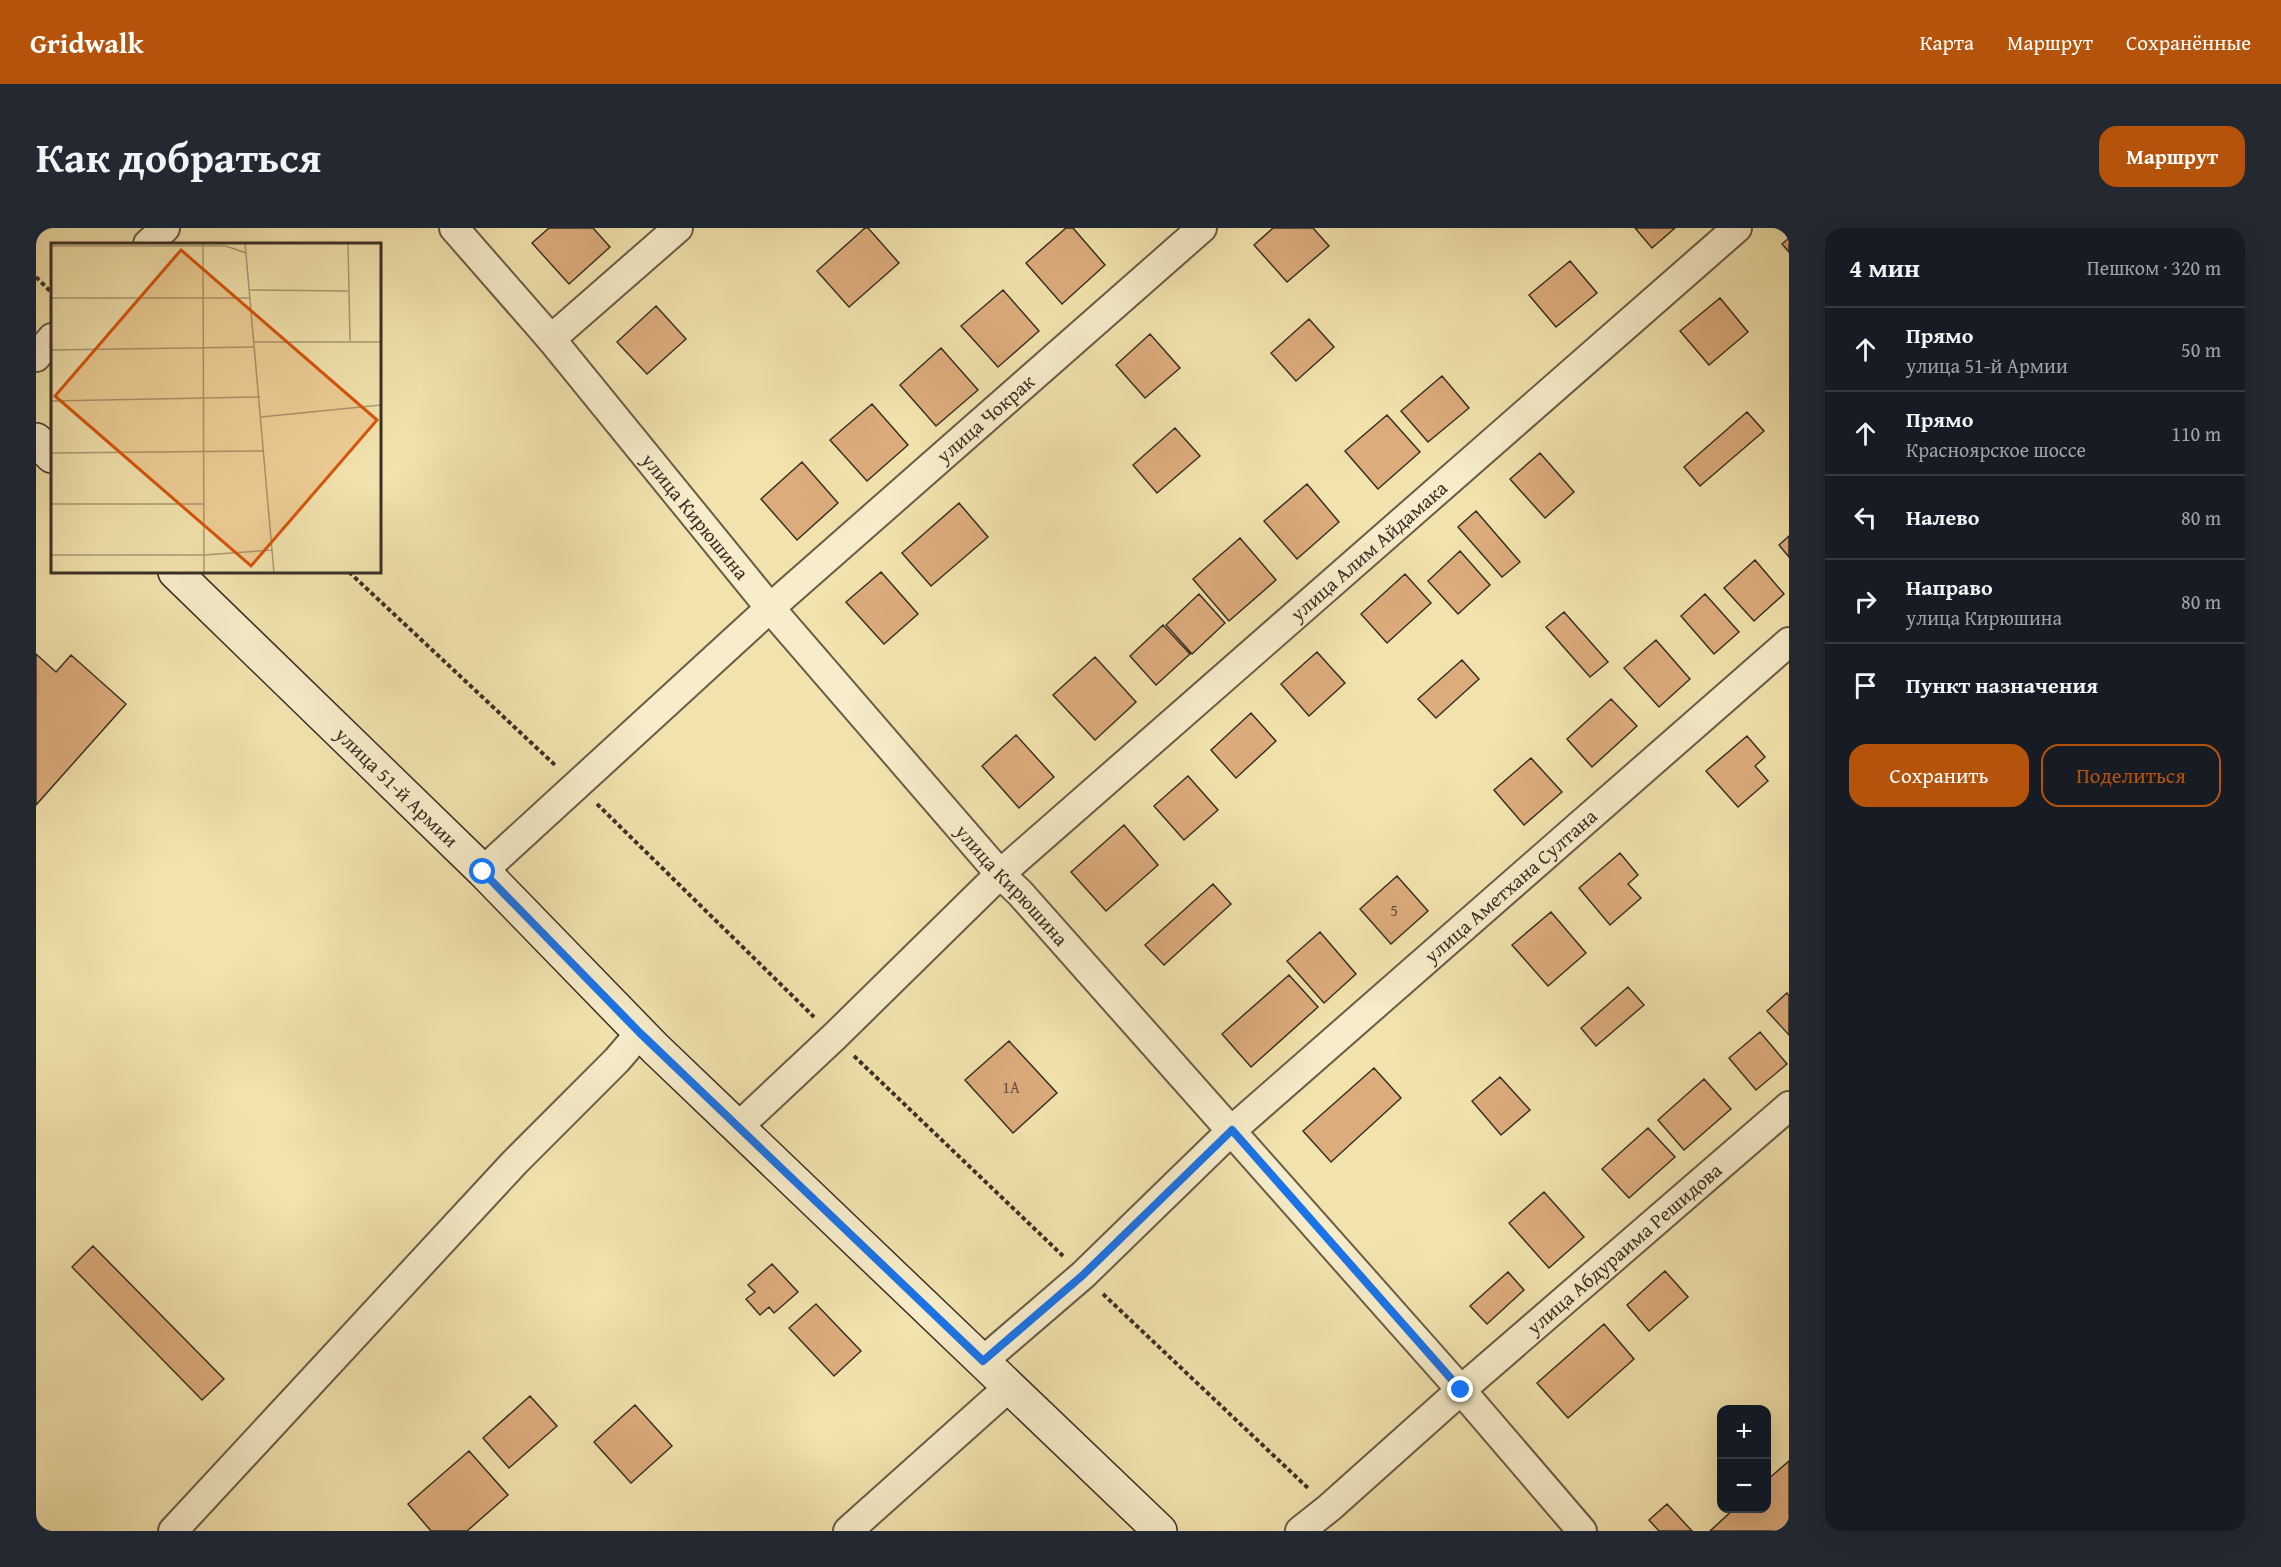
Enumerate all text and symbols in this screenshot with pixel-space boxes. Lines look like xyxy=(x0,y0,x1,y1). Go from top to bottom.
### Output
text: Gridwalk xyxy=(30,22,143,63)
text: Карта xyxy=(1920,27,1974,58)
text: Маршрут xyxy=(2007,27,2093,58)
text: Сохранённые xyxy=(2126,27,2251,58)
text: Как добраться xyxy=(36,126,321,187)
button: Маршрут xyxy=(2099,126,2245,187)
inset map xyxy=(51,243,381,573)
text: 4 мин xyxy=(1849,248,1920,287)
text: Пешком · 320 m xyxy=(2087,253,2221,282)
text: Прямо xyxy=(1906,319,1973,351)
icon: ahead xyxy=(1849,333,1882,366)
text: 50 m xyxy=(2181,335,2221,364)
text: улица 51-й Армии xyxy=(1906,351,2068,380)
street label: улица Чокрак xyxy=(929,367,1041,470)
text: Прямо xyxy=(1906,403,1973,435)
icon: ahead xyxy=(1849,417,1882,450)
text: 110 m xyxy=(2171,419,2221,448)
text: Красноярское шоссе xyxy=(1906,435,2086,464)
street label: улица Кирюшина xyxy=(635,445,757,586)
street label: улица Алим Айдамака xyxy=(1283,473,1454,628)
icon: left xyxy=(1849,501,1882,534)
text: Налево xyxy=(1906,501,1979,533)
text: 80 m xyxy=(2181,503,2221,532)
text: Направо xyxy=(1906,571,1993,603)
icon: right xyxy=(1849,585,1882,618)
text: 80 m xyxy=(2181,587,2221,616)
text: улица Кирюшина xyxy=(1906,603,2062,632)
icon: arrive xyxy=(1849,669,1882,702)
text: Пункт назначения xyxy=(1906,669,2098,701)
street label: улица 51-й Армии xyxy=(328,719,465,854)
button: Сохранить xyxy=(1849,744,2029,807)
button: Поделиться xyxy=(2041,744,2221,807)
street label: улица Аметхана Султана xyxy=(1416,801,1603,970)
street label: улица Кирюшина xyxy=(948,817,1076,952)
route start xyxy=(469,858,495,884)
house number: 5 xyxy=(1390,898,1398,922)
house number: 1А xyxy=(1002,1075,1020,1099)
street label: улица Абдураима Решидова xyxy=(1519,1155,1728,1342)
route end xyxy=(1447,1376,1473,1402)
map controls xyxy=(1717,1405,1771,1513)
button: + xyxy=(1717,1405,1771,1459)
button: − xyxy=(1717,1459,1771,1513)

